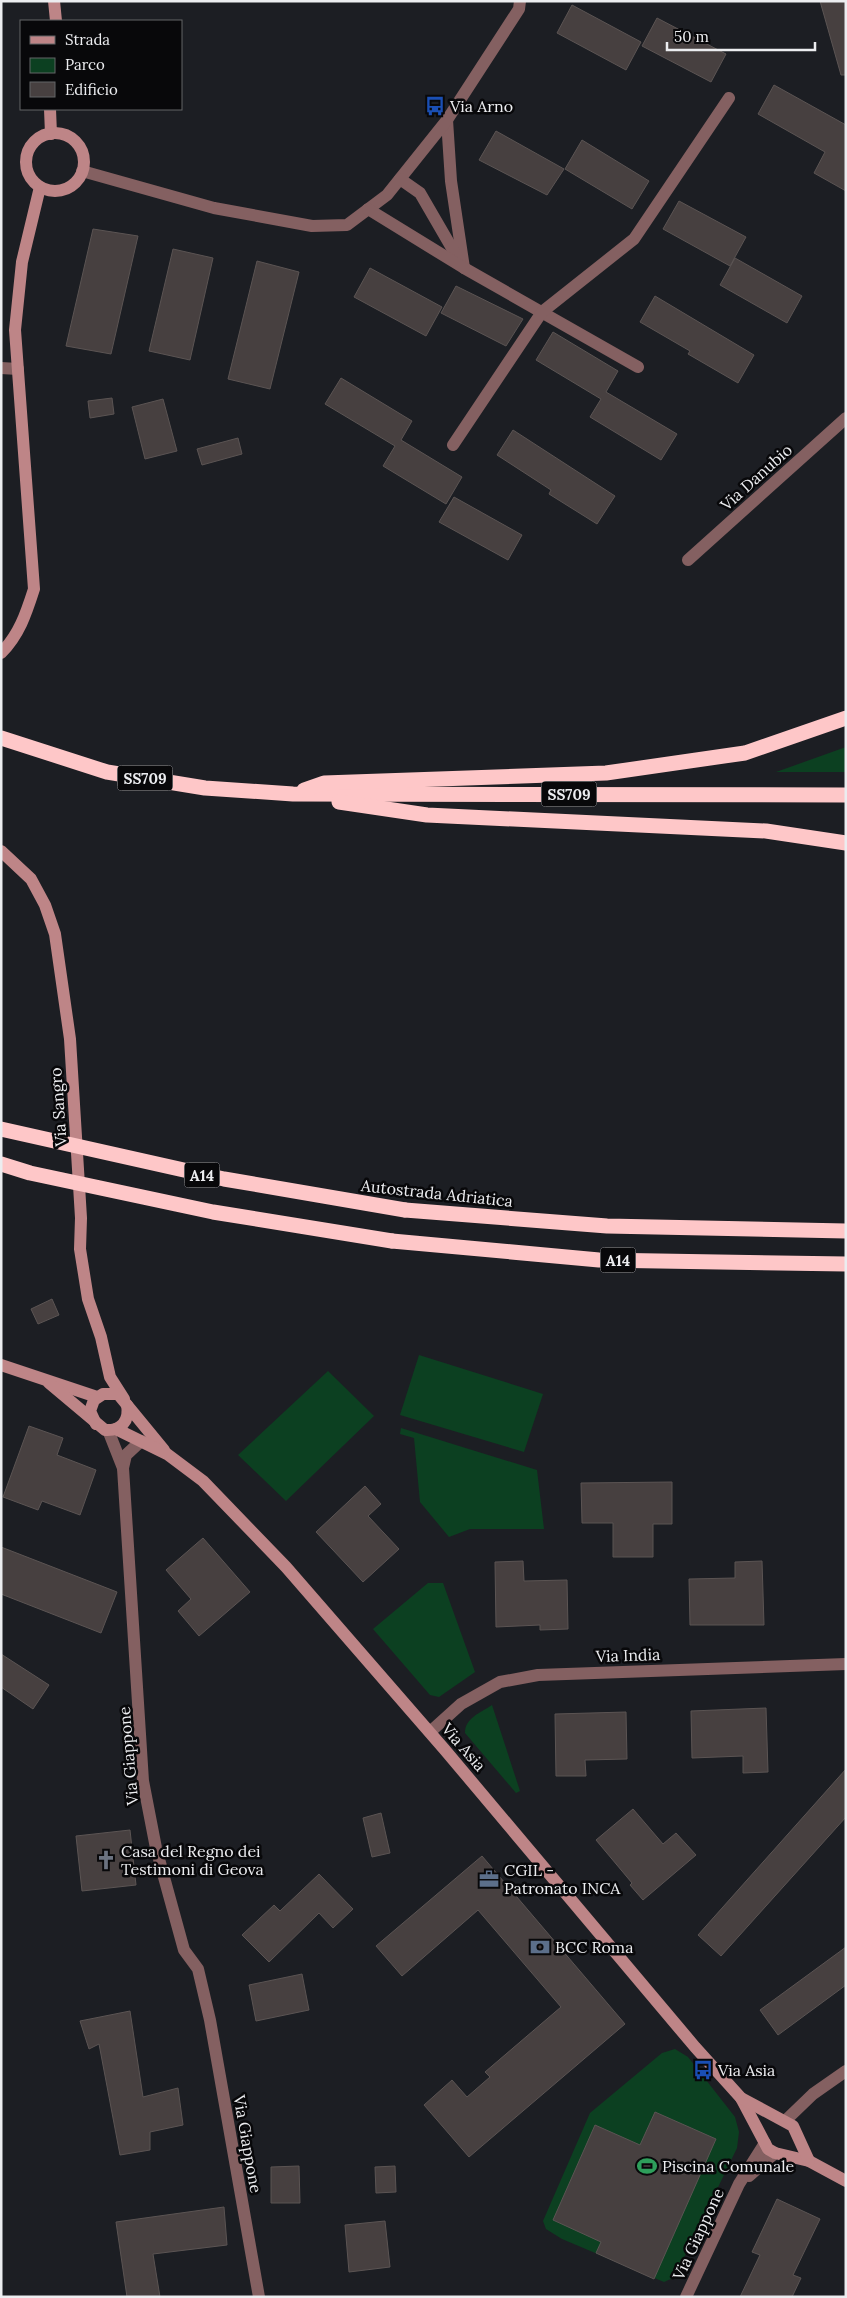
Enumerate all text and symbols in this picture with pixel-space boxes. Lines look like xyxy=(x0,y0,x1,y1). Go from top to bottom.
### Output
legend xyxy=(20,20,182,110)
scale bar xyxy=(667,20,814,52)
text: 50 m xyxy=(674,27,709,46)
text: Strada xyxy=(65,30,110,49)
text: Parco xyxy=(65,55,105,74)
text: Edificio xyxy=(65,80,118,99)
bus stop icon: Via Arno xyxy=(424,95,446,117)
place label: Via Arno xyxy=(449,96,513,116)
street label: Via Danubio xyxy=(715,440,796,515)
road number: SS709 xyxy=(118,766,172,790)
road number: SS709 xyxy=(542,782,596,806)
street label: Via Sangro xyxy=(45,1067,71,1148)
road number: A14 xyxy=(184,1162,220,1188)
street label: Autostrada Adriatica xyxy=(359,1175,514,1211)
road number: A14 xyxy=(600,1248,636,1272)
street label: Via India xyxy=(594,1644,661,1666)
street label: Via Giappone xyxy=(114,1706,142,1807)
street label: Via Asia xyxy=(437,1718,490,1775)
place label: Casa del Regno dei Testimoni di Geova xyxy=(121,1841,264,1879)
church icon: Casa del Regno dei Testimoni di Geova xyxy=(95,1849,117,1871)
place label: CGIL - Patronato INCA xyxy=(504,1860,621,1898)
office icon: CGIL - Patronato INCA xyxy=(478,1868,500,1890)
bank icon: BCC Roma xyxy=(529,1936,551,1958)
place label: BCC Roma xyxy=(555,1937,633,1957)
bus stop icon: Via Asia xyxy=(692,2059,714,2081)
place label: Via Asia xyxy=(717,2060,775,2080)
street label: Via Giappone xyxy=(229,2093,266,2195)
sports icon: Piscina Comunale xyxy=(636,2155,658,2177)
place label: Piscina Comunale xyxy=(662,2156,795,2176)
street label: Via Giappone xyxy=(668,2185,728,2284)

